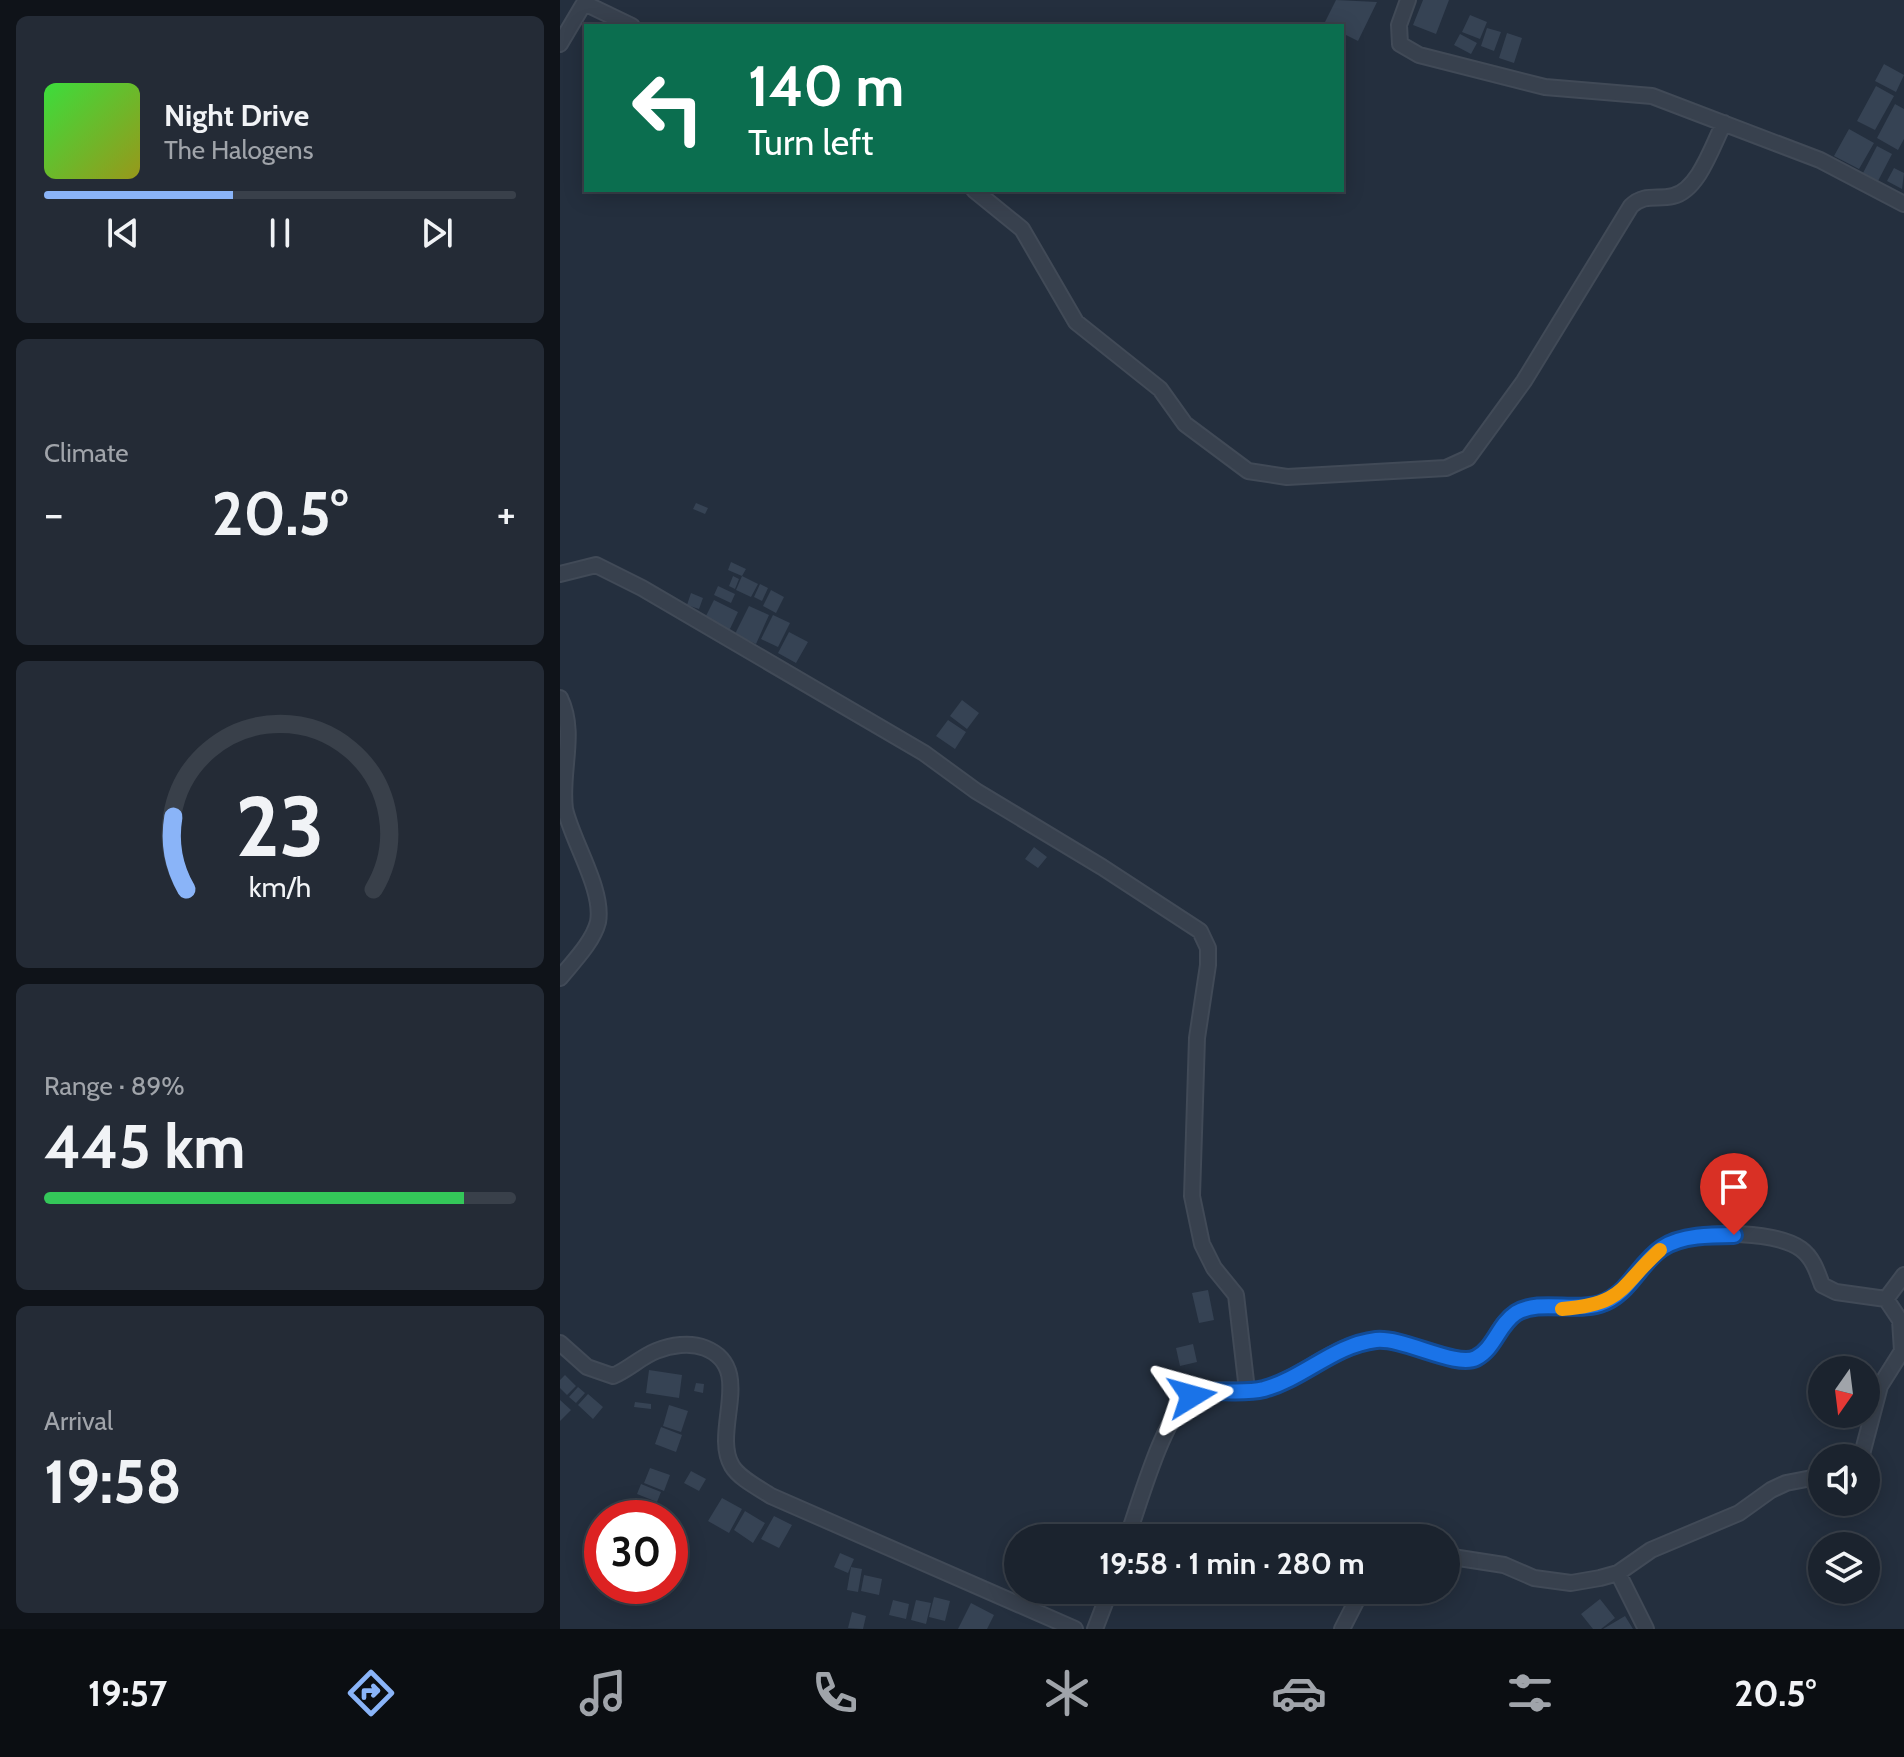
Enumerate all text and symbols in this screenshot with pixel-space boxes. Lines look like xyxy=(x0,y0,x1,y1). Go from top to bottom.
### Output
text: 140 m xyxy=(748,52,904,120)
icon: left xyxy=(616,56,720,160)
text: Night Drive xyxy=(164,97,309,134)
text: Turn left xyxy=(748,120,873,164)
text: The Halogens xyxy=(164,134,313,166)
icon: previous xyxy=(101,211,145,255)
icon: pause xyxy=(258,211,302,255)
icon: next xyxy=(415,211,459,255)
text: Climate xyxy=(44,437,129,469)
text: 20.5° xyxy=(212,477,348,550)
text: − xyxy=(44,487,63,540)
text: + xyxy=(497,487,516,540)
text: 23 xyxy=(236,776,324,877)
text: km/h xyxy=(249,870,311,905)
text: Range · 89% xyxy=(44,1070,185,1102)
text: 445 km xyxy=(44,1110,245,1183)
pin xyxy=(1700,1153,1768,1235)
icon: arrive xyxy=(1712,1165,1756,1209)
position arrow xyxy=(1150,1354,1234,1438)
north arrow xyxy=(1808,1356,1880,1428)
map controls xyxy=(1808,1356,1880,1604)
text: Arrival xyxy=(44,1405,113,1437)
button: sound xyxy=(1808,1444,1880,1516)
text: 19:58 xyxy=(44,1445,182,1518)
speed limit sign: 30 xyxy=(584,1500,688,1604)
button: layers xyxy=(1808,1532,1880,1604)
text: 19:58 · 1 min · 280 m xyxy=(1099,1545,1365,1582)
icon: directions xyxy=(343,1665,399,1721)
icon: music xyxy=(575,1665,631,1721)
icon: phone xyxy=(807,1665,863,1721)
icon: climate xyxy=(1039,1665,1095,1721)
icon: car xyxy=(1271,1665,1327,1721)
icon: filters xyxy=(1502,1665,1558,1721)
text: 19:57 xyxy=(88,1671,167,1715)
text: 20.5° xyxy=(1734,1671,1816,1715)

